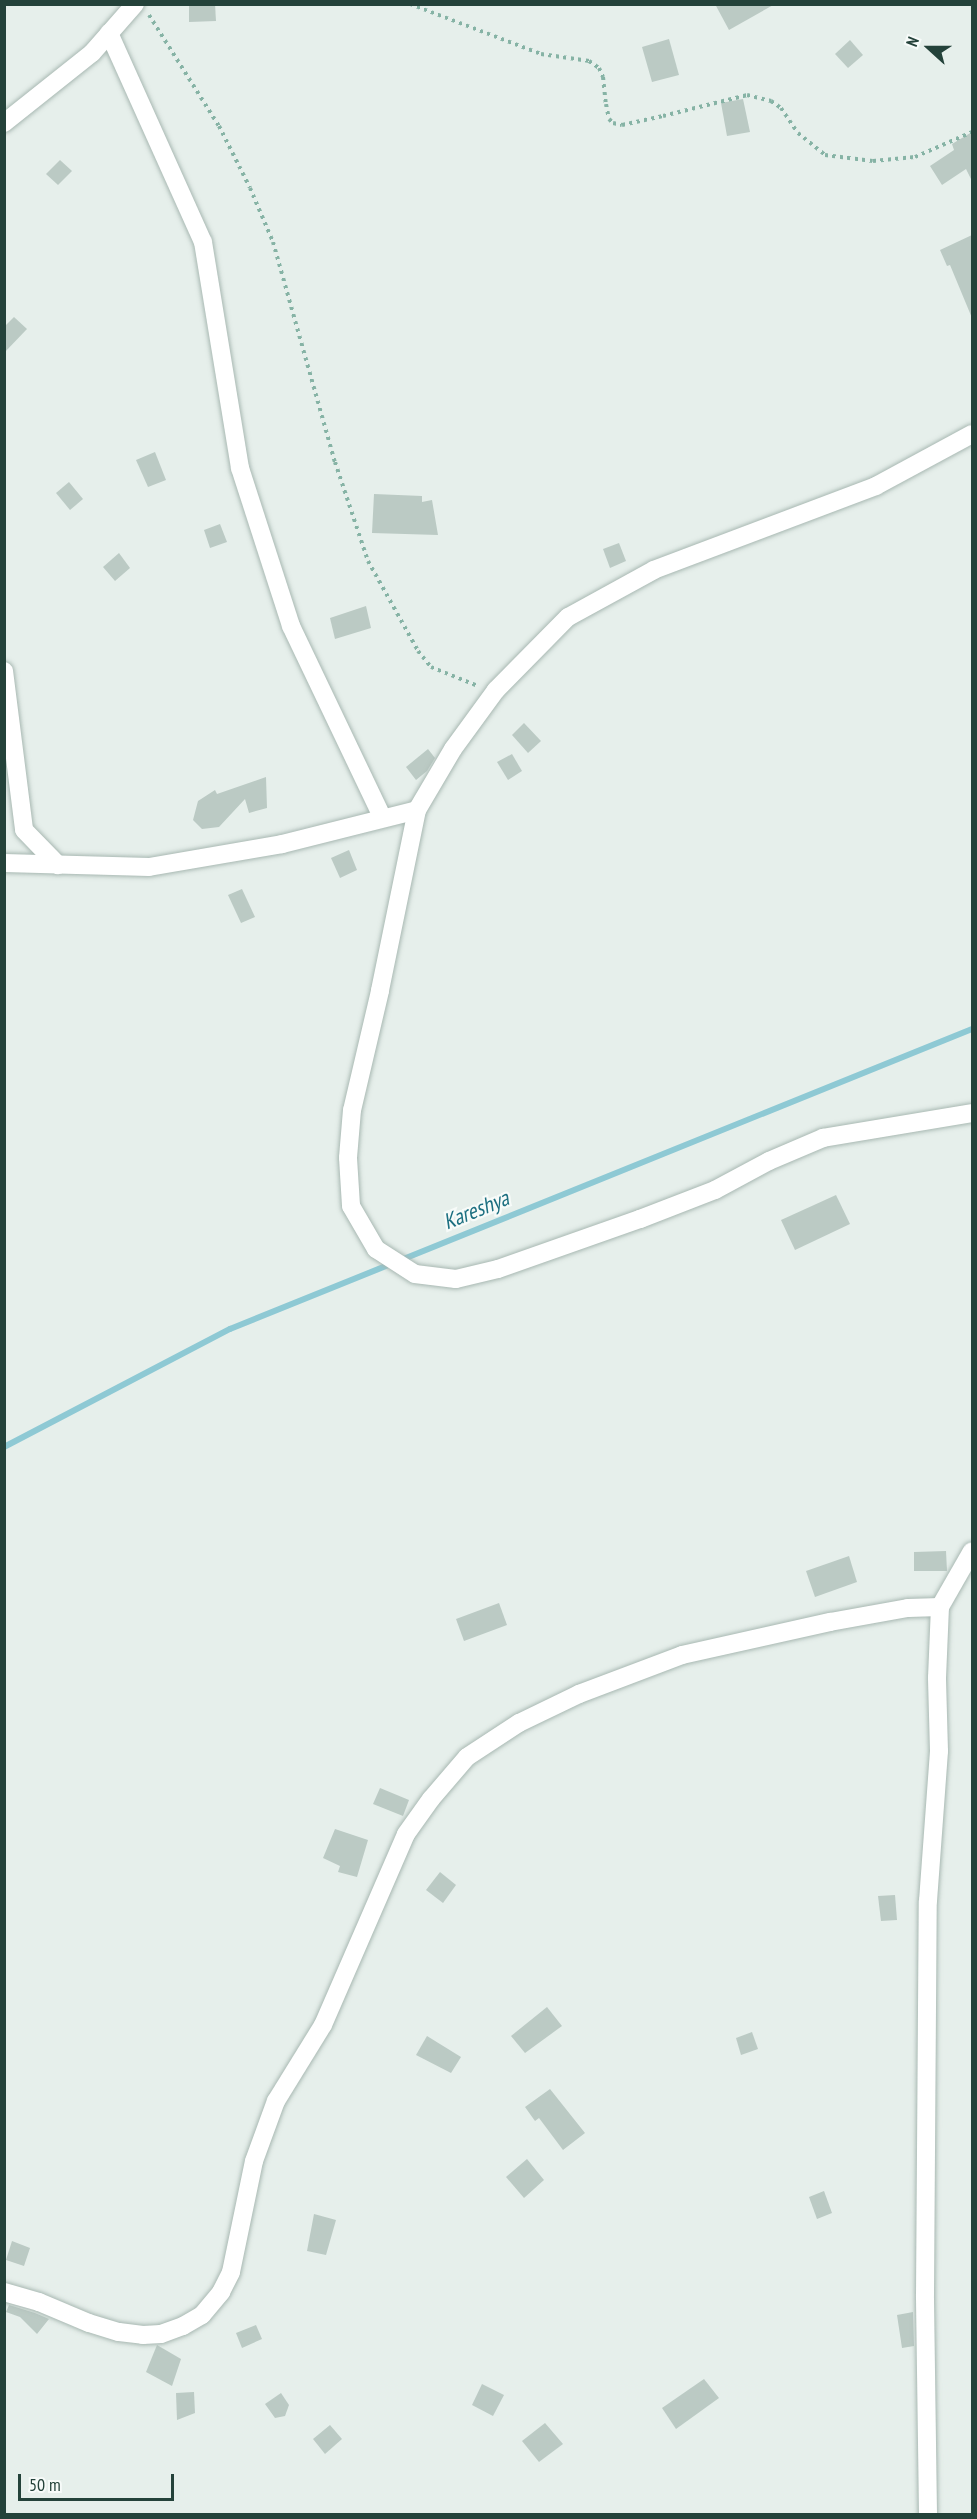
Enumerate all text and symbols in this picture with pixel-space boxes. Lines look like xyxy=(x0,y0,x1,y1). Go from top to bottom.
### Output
north arrow xyxy=(899,18,959,78)
text: N xyxy=(901,34,923,49)
water label: Kareshya xyxy=(439,1185,513,1235)
scale bar xyxy=(21,2462,177,2500)
text: 50 m xyxy=(29,2473,61,2496)

